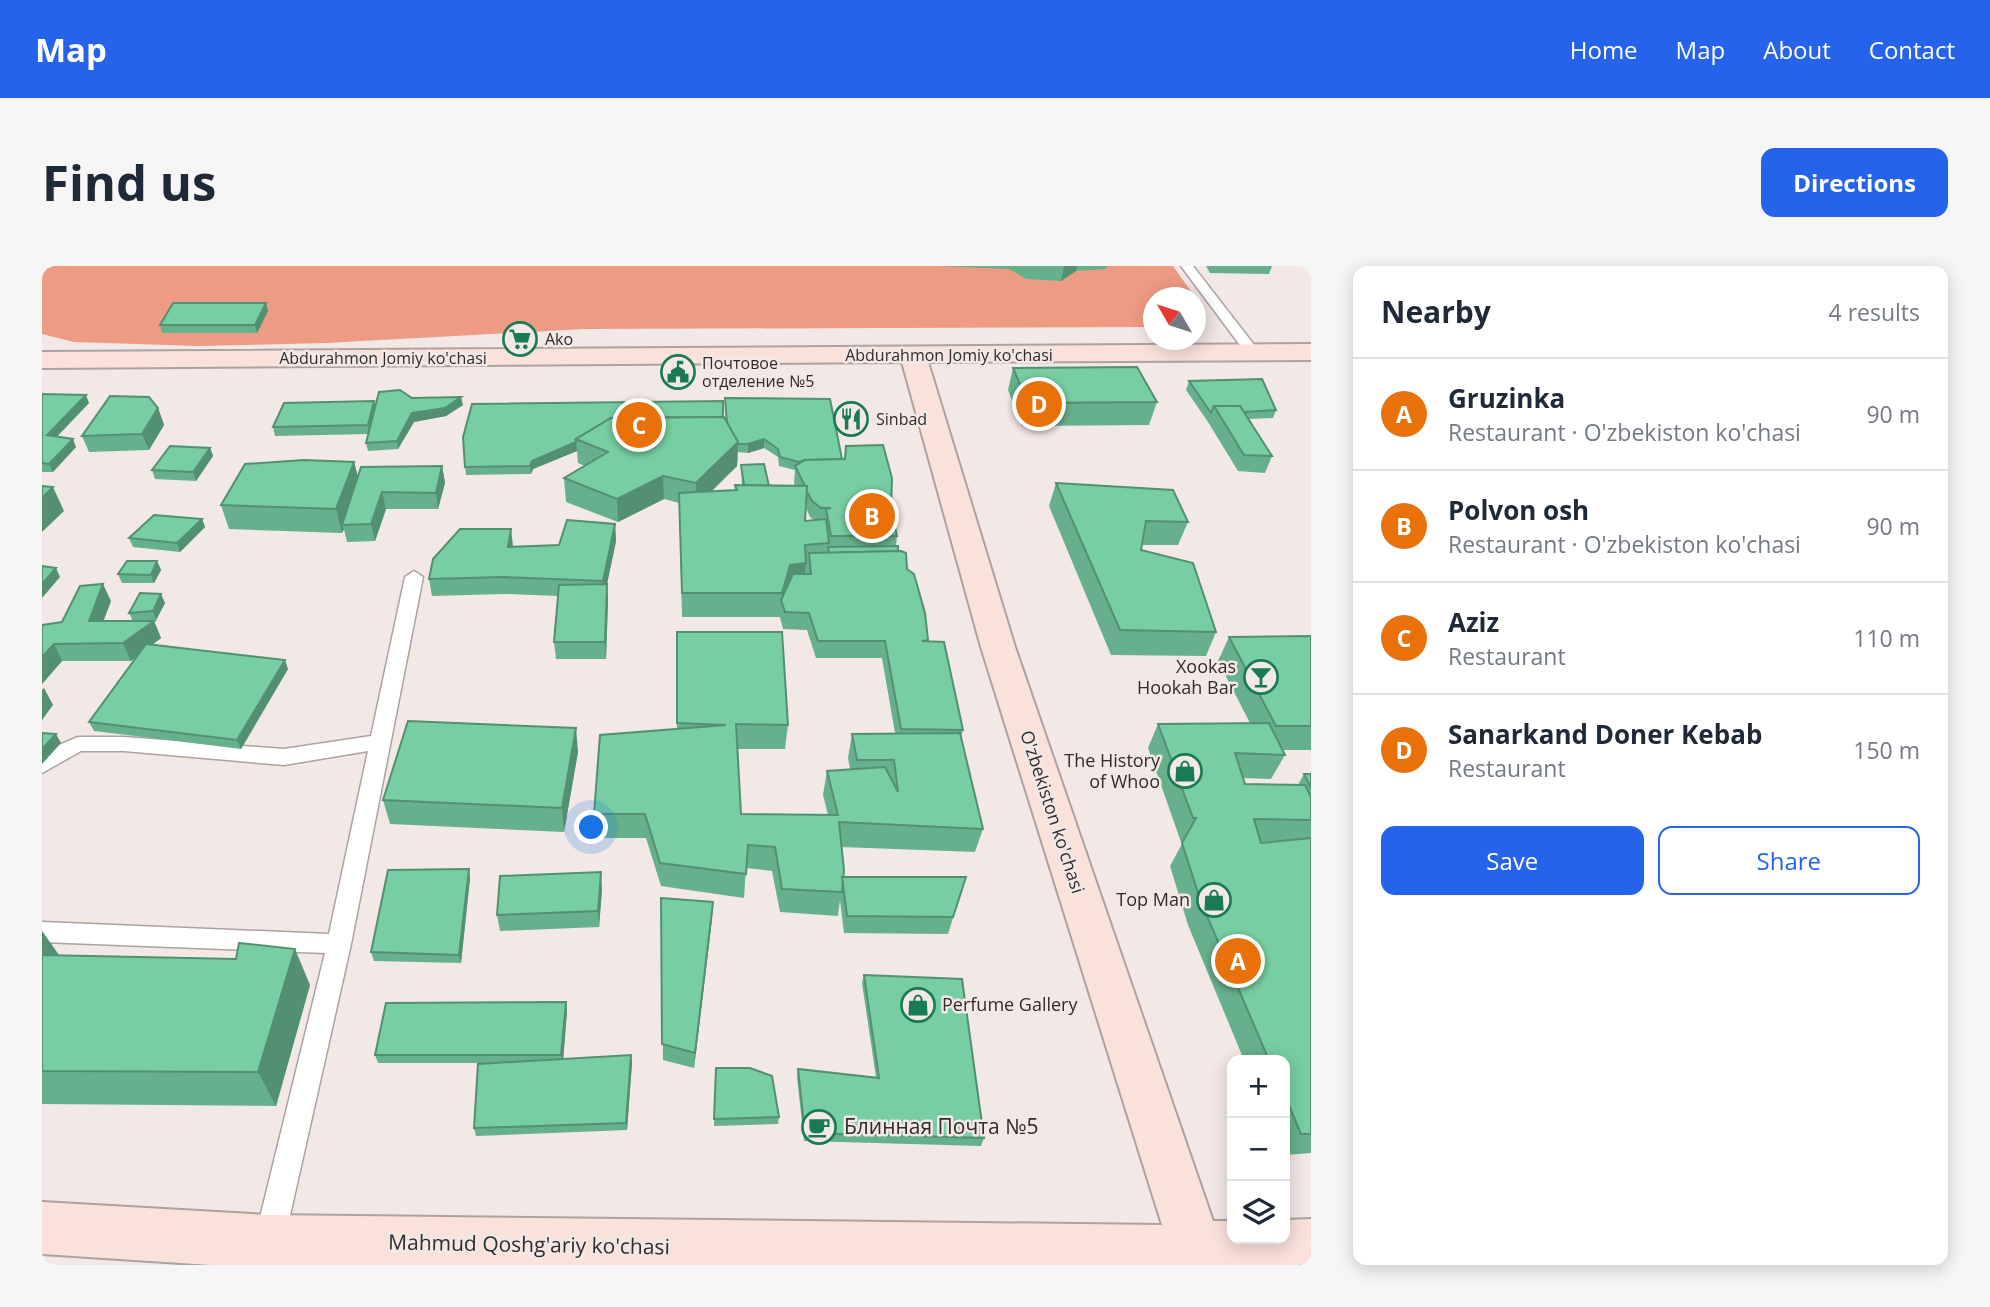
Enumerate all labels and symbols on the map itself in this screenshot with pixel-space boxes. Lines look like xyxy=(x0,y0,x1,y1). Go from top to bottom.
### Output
north arrow xyxy=(1143,287,1206,350)
supermarket icon: Ako xyxy=(501,320,539,358)
place label: Ako xyxy=(545,328,573,350)
street label: Abdurahmon Jomiy ko'chasi xyxy=(845,344,1053,366)
street label: Abdurahmon Jomiy ko'chasi xyxy=(279,347,487,369)
place label: Почтовое отделение №5 xyxy=(702,352,814,392)
public building icon: Почтовое отделение №5 xyxy=(659,353,697,391)
pin: D xyxy=(1016,378,1062,430)
pin: C xyxy=(616,399,662,451)
restaurant icon: Sinbad xyxy=(832,400,870,438)
place label: Sinbad xyxy=(876,408,927,430)
pin: B xyxy=(849,490,895,542)
place label: Xookas Hookah Bar xyxy=(1137,654,1237,699)
bar icon: Xookas Hookah Bar xyxy=(1242,658,1280,696)
street label: O'zbekiston ko'chasi xyxy=(1015,727,1091,896)
place label: The History of Whoo xyxy=(1064,748,1161,793)
shop icon: The History of Whoo xyxy=(1166,752,1204,790)
your location xyxy=(574,810,608,844)
shop icon: Top Man xyxy=(1195,881,1233,919)
place label: Top Man xyxy=(1116,887,1190,911)
pin: A xyxy=(1215,935,1261,987)
shop icon: Perfume Gallery xyxy=(899,986,937,1024)
place label: Perfume Gallery xyxy=(942,992,1078,1016)
cafe icon: Блинная Почта №5 xyxy=(800,1108,838,1146)
place label: Блинная Почта №5 xyxy=(844,1112,1039,1140)
street label: Mahmud Qoshg'ariy ko'chasi xyxy=(388,1228,670,1260)

